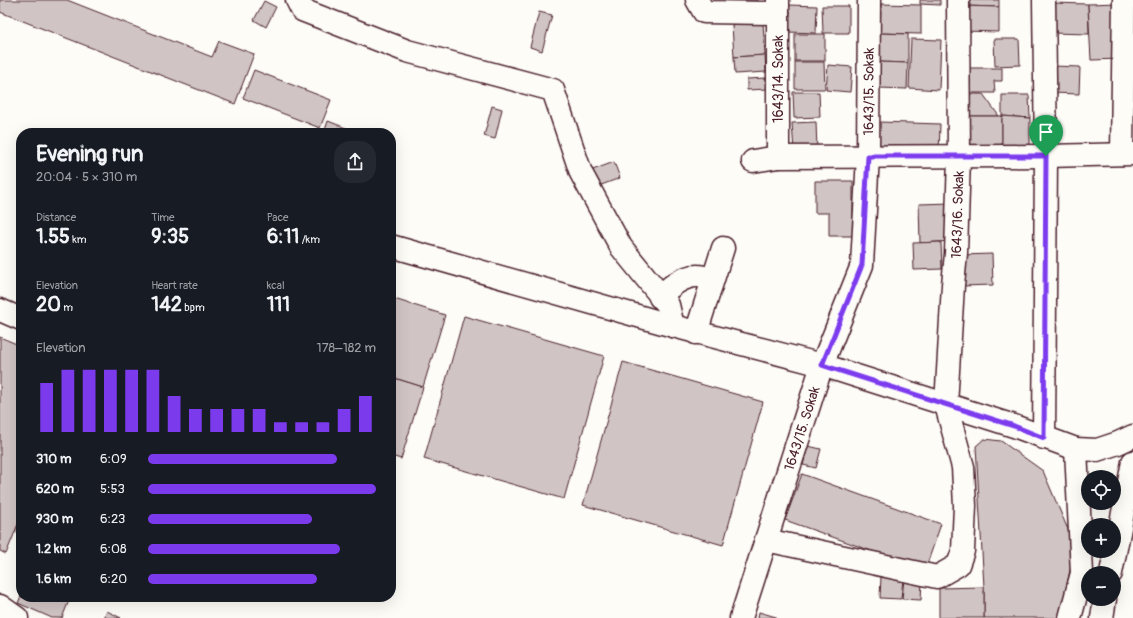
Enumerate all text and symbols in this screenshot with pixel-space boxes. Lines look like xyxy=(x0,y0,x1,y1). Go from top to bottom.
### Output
street label: 1643/14. Sokak xyxy=(770,35,787,123)
street label: 1643/15. Sokak xyxy=(860,47,878,135)
pin xyxy=(1029,115,1063,156)
icon: arrive xyxy=(1035,121,1057,143)
text: Evening run xyxy=(36,140,144,168)
button: share xyxy=(334,141,376,183)
text: 20:04 · 5 × 310 m xyxy=(36,169,137,185)
street label: 1643/16. Sokak xyxy=(947,170,968,260)
text: Distance xyxy=(36,211,76,224)
text: Time xyxy=(151,211,174,224)
text: Pace xyxy=(267,211,288,224)
text: 1.55 xyxy=(36,224,70,249)
text: 9:35 xyxy=(151,224,189,249)
text: 6:11 xyxy=(267,224,299,249)
text: km xyxy=(70,233,87,246)
text: /km xyxy=(299,233,320,246)
text: Elevation xyxy=(36,279,78,292)
text: Heart rate xyxy=(151,279,198,292)
text: kcal xyxy=(267,279,285,292)
text: 20 xyxy=(36,292,61,317)
text: 142 xyxy=(151,292,182,317)
text: 111 xyxy=(267,292,290,317)
text: m xyxy=(61,301,73,314)
text: bpm xyxy=(182,301,205,314)
text: Elevation xyxy=(36,340,86,356)
text: 178–182 m xyxy=(317,340,376,356)
street label: 1643/15. Sokak xyxy=(781,384,824,473)
text: 310 m xyxy=(36,451,72,467)
text: 6:09 xyxy=(100,451,127,467)
map controls xyxy=(1081,470,1121,606)
button: locate xyxy=(1081,470,1121,510)
text: 620 m xyxy=(36,481,74,497)
text: 5:53 xyxy=(100,481,125,497)
text: 930 m xyxy=(36,511,73,527)
text: 6:23 xyxy=(100,511,125,527)
button: + xyxy=(1081,518,1121,558)
text: 1.2 km xyxy=(36,541,71,557)
text: 6:08 xyxy=(100,541,126,557)
button: − xyxy=(1081,566,1121,606)
text: 1.6 km xyxy=(36,571,71,587)
text: 6:20 xyxy=(100,571,127,587)

